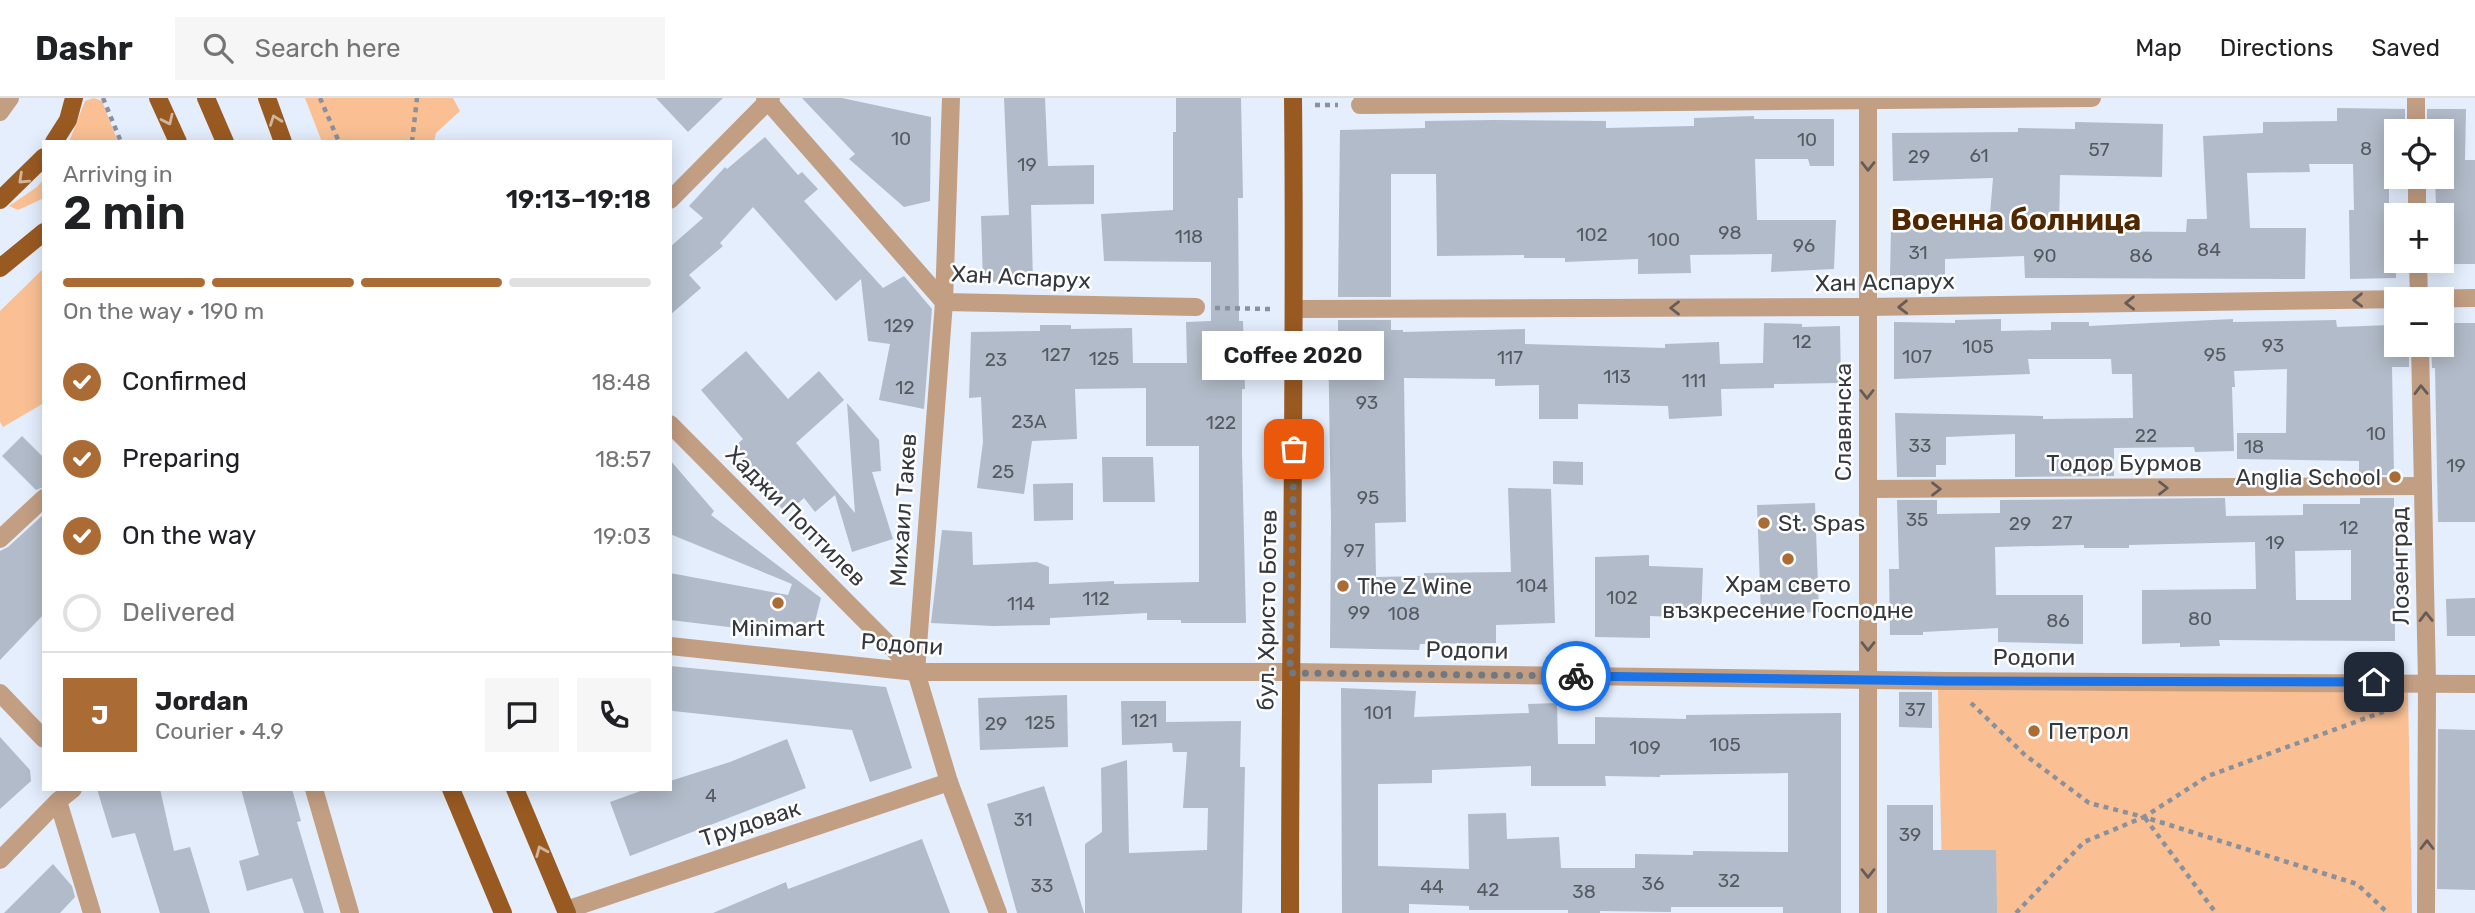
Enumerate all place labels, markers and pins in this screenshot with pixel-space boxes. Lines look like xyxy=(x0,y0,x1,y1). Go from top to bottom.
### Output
callout: Coffee 2020 xyxy=(1203,330,1385,379)
pin xyxy=(1264,419,1324,479)
place label: Anglia School xyxy=(2235,463,2381,491)
marker: Anglia School xyxy=(2387,469,2403,485)
place label: St. Spas xyxy=(1778,509,1865,537)
marker: St. Spas xyxy=(1756,515,1772,531)
marker: Храм свето възкресение Господне xyxy=(1780,551,1796,567)
place label: Храм свето възкресение Господне xyxy=(1662,570,1914,624)
place label: The Z Wine xyxy=(1357,572,1472,600)
marker: The Z Wine xyxy=(1335,578,1351,594)
marker: Minimart xyxy=(770,595,786,611)
place label: Minimart xyxy=(731,614,825,642)
pin xyxy=(2344,652,2404,712)
place label: Петрол xyxy=(2048,717,2129,745)
marker: Петрол xyxy=(2026,723,2042,739)

